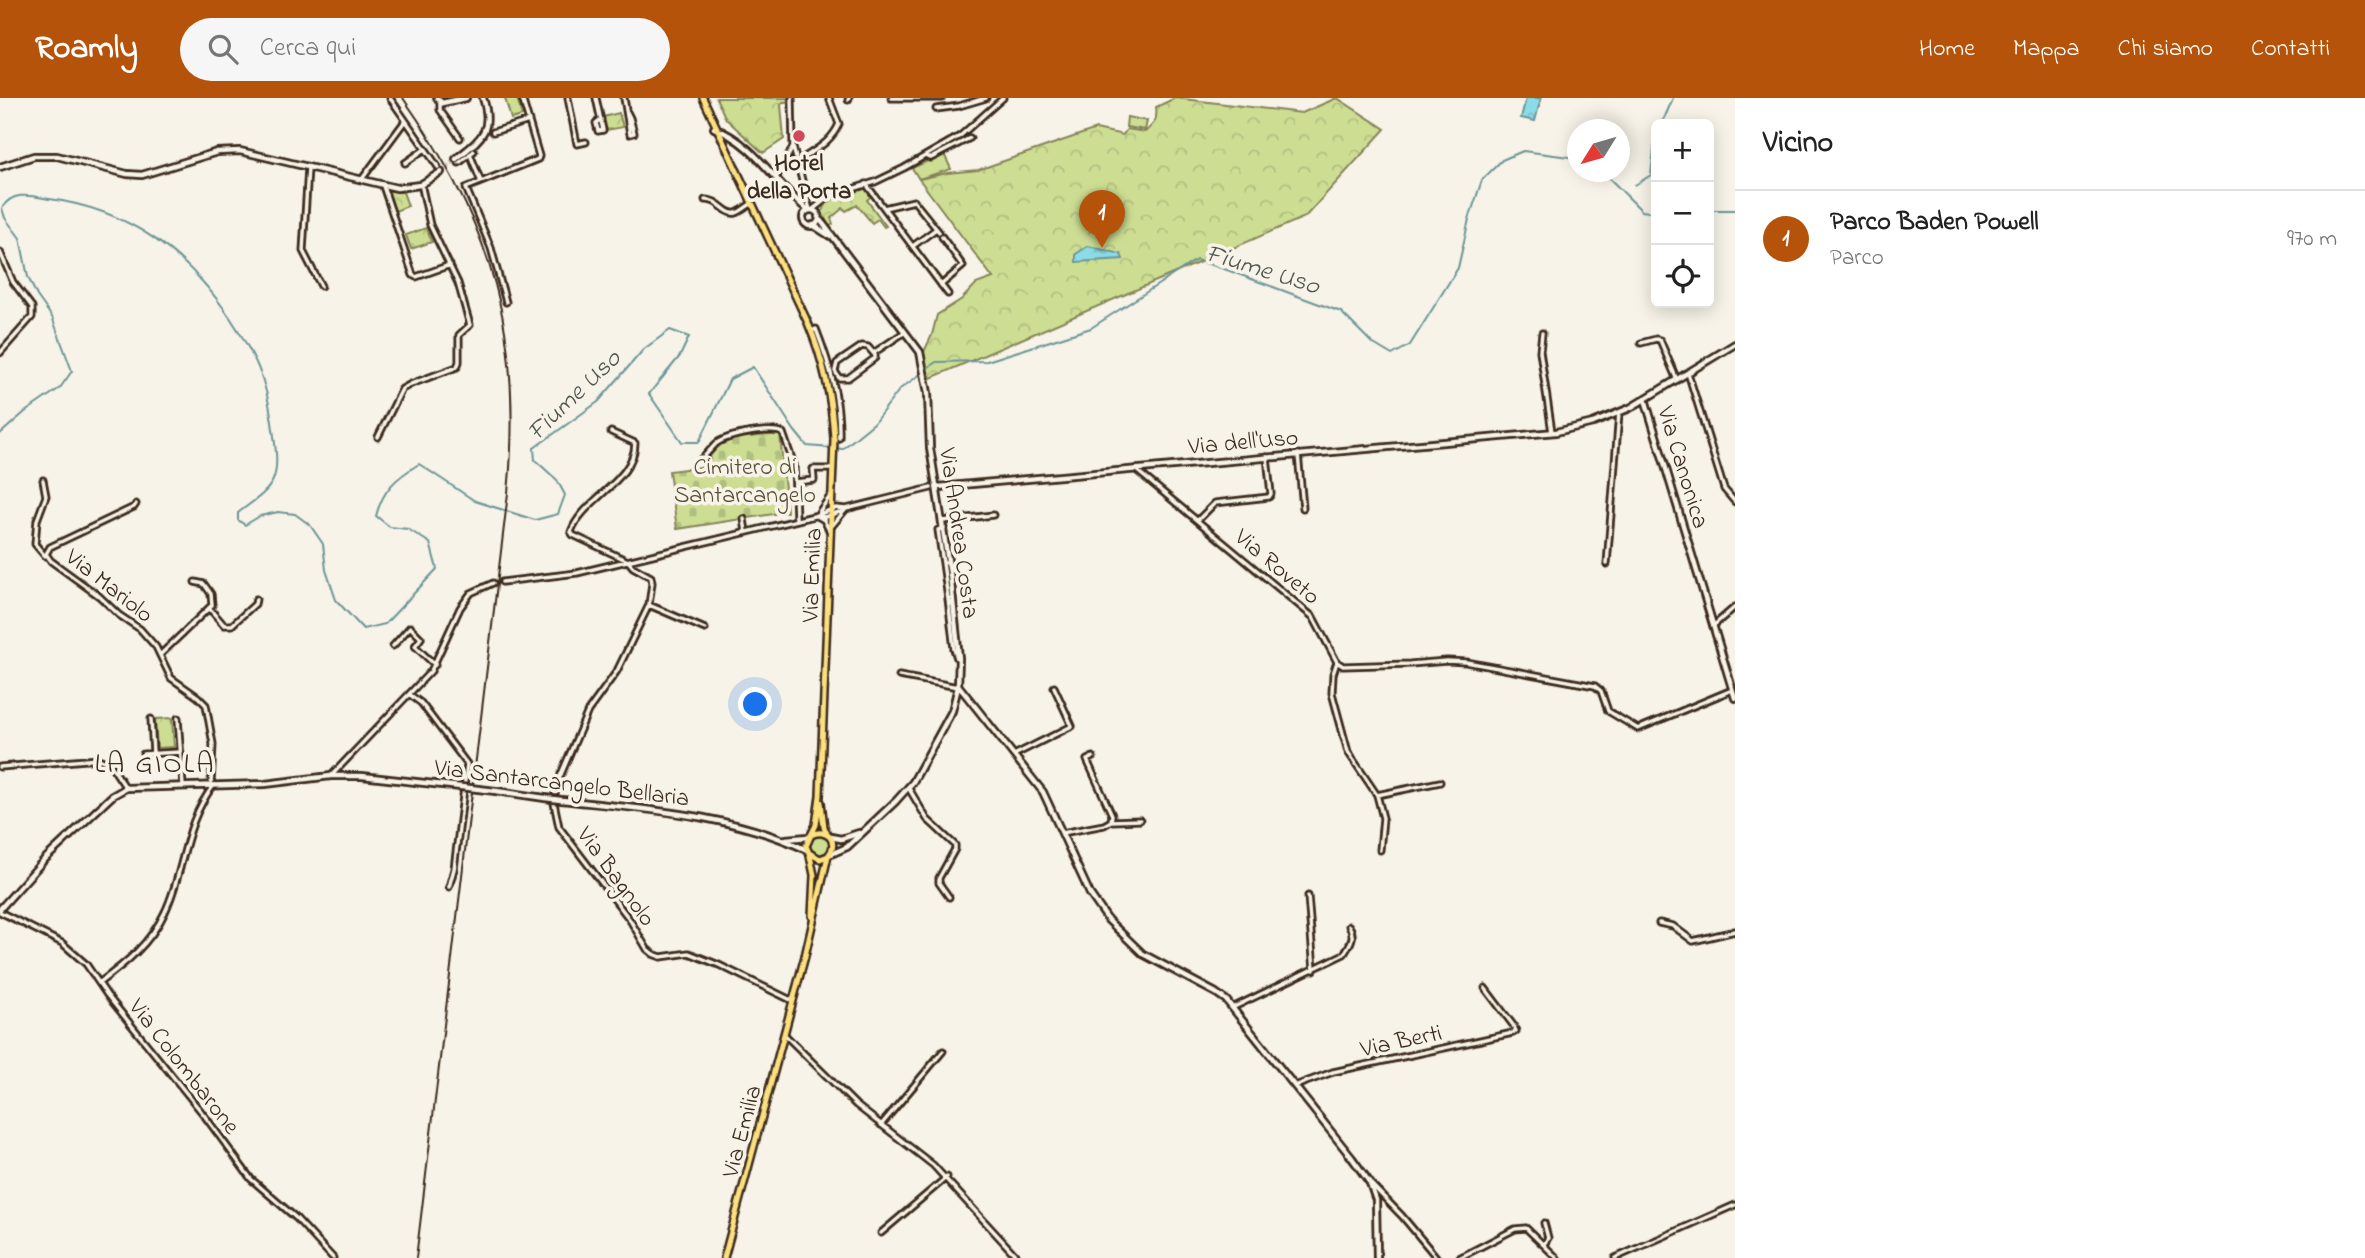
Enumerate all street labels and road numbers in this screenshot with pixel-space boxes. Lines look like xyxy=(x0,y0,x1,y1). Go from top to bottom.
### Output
street label: Via Canonica xyxy=(1646,401,1717,533)
street label: Via dell'Uso xyxy=(1186,421,1300,466)
street label: Via Andrea Costa xyxy=(928,445,987,621)
street label: Via Roveto xyxy=(1225,521,1327,614)
street label: Via Emilia xyxy=(794,527,833,624)
street label: Via Mariolo xyxy=(56,541,160,633)
street label: Via Santarcangelo Bellaria xyxy=(431,751,691,817)
street label: Via Bagnolo xyxy=(566,820,663,935)
street label: Via Colombarone xyxy=(118,991,247,1143)
street label: Via Berti xyxy=(1357,1017,1446,1068)
street label: Via Emilia xyxy=(714,1081,773,1183)

